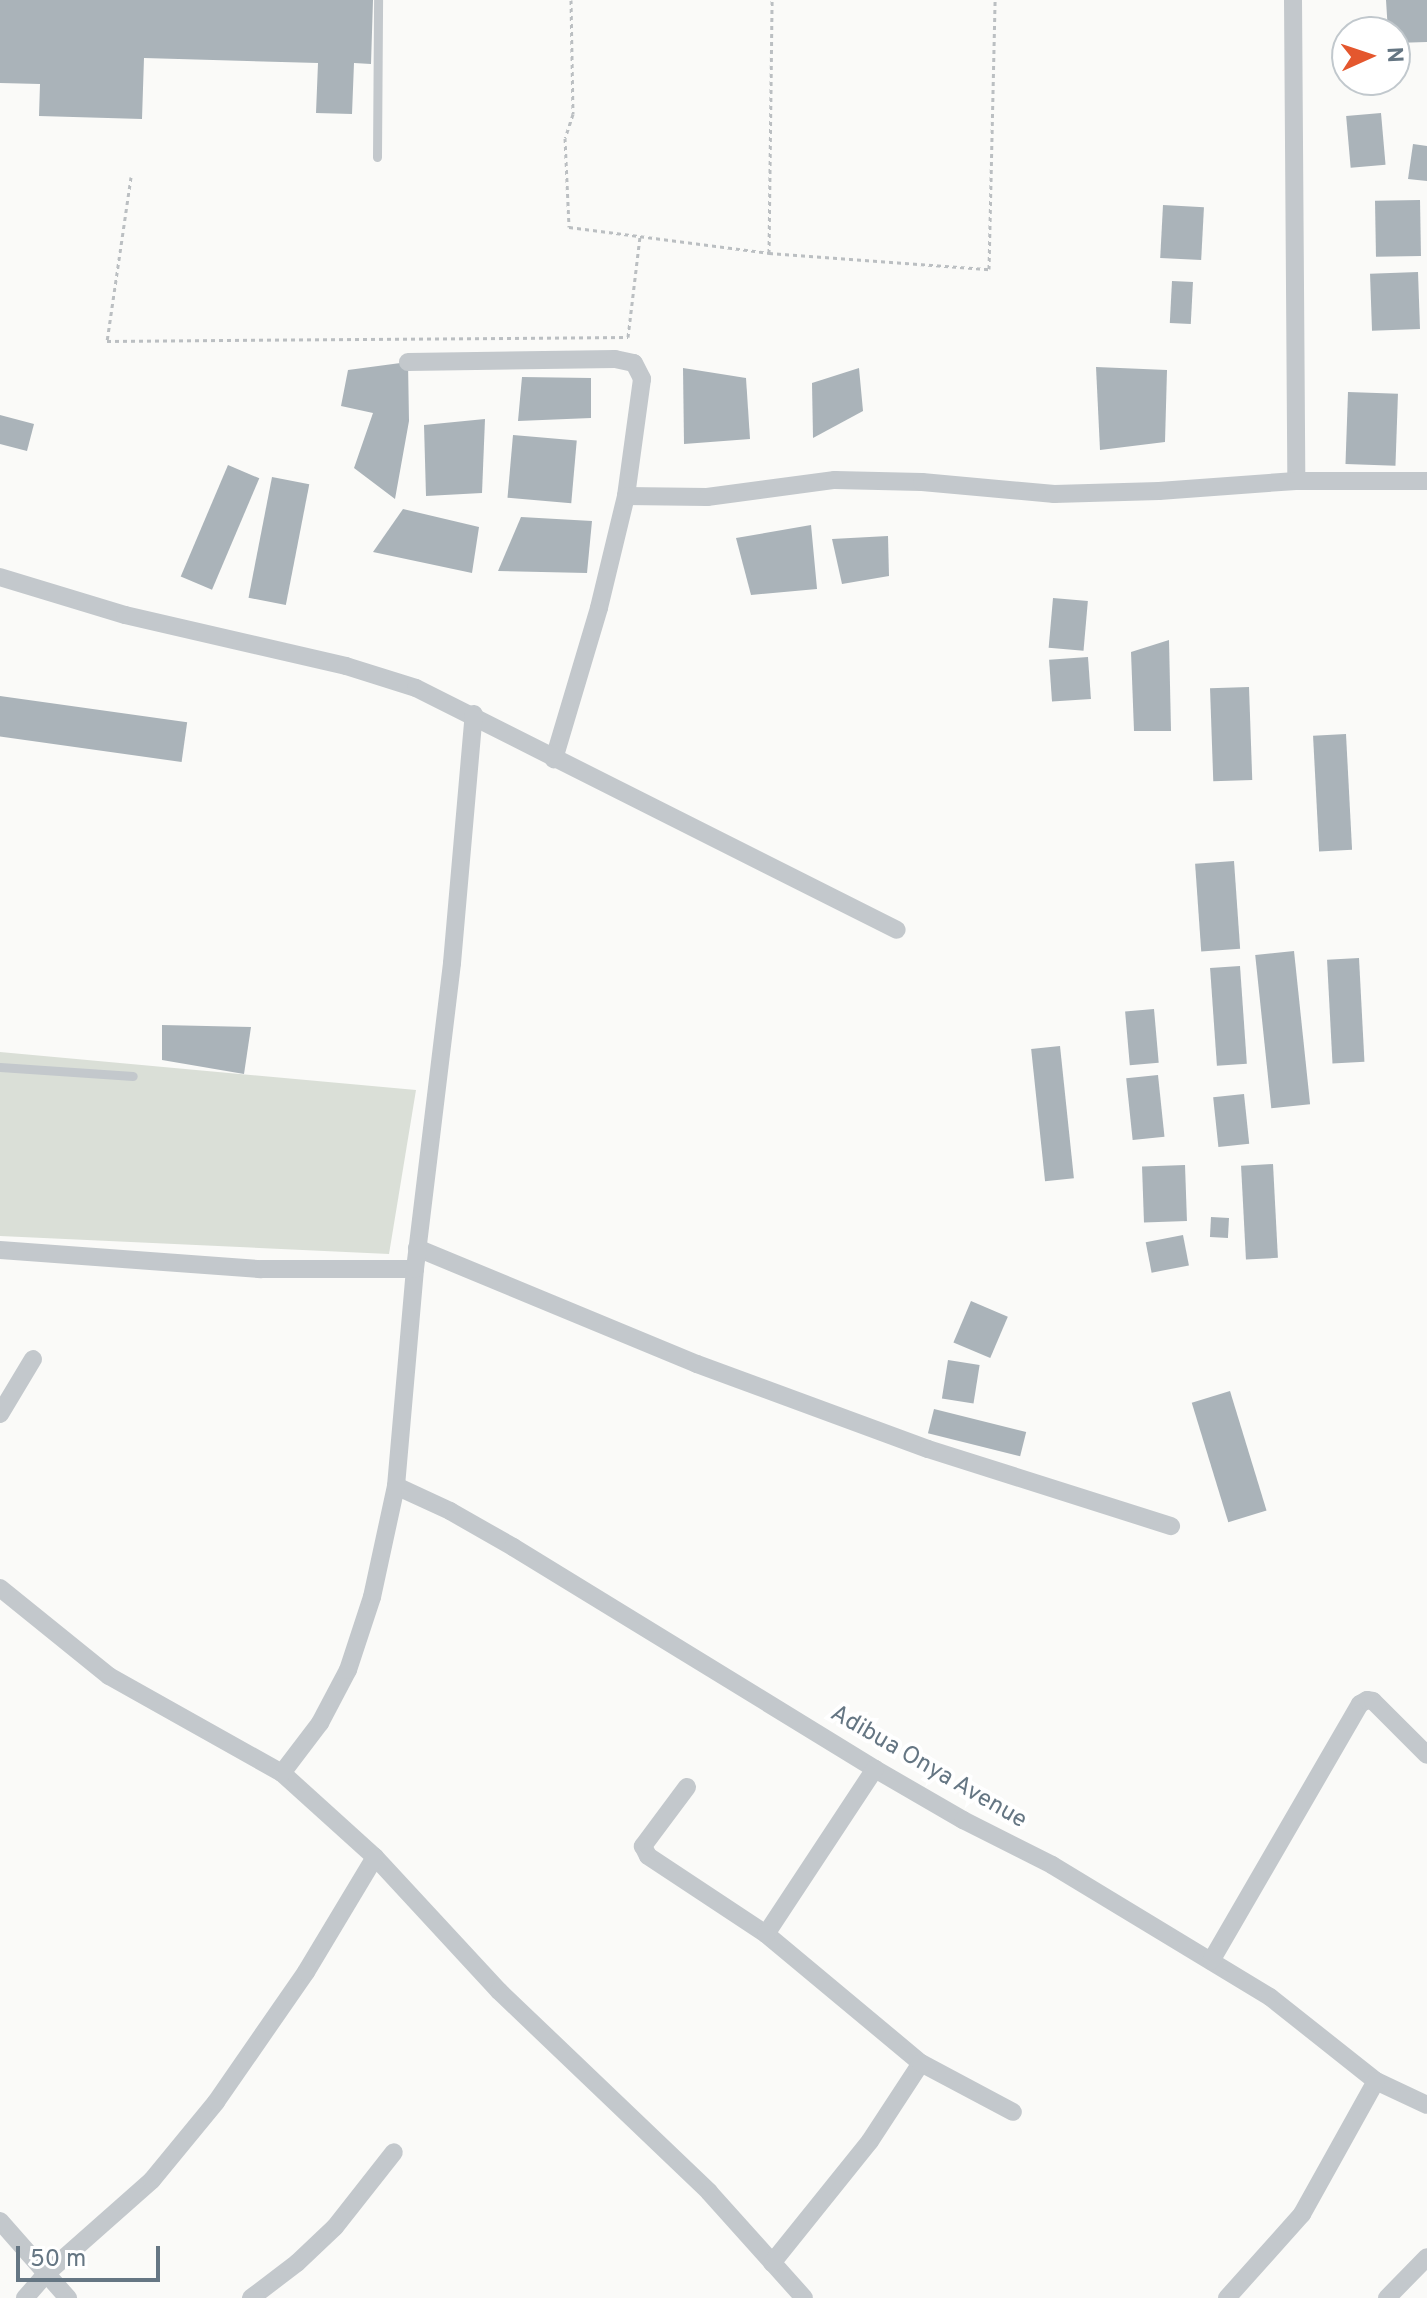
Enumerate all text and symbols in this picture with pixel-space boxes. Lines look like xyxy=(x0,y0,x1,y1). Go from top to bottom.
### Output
north arrow xyxy=(1331,16,1411,96)
text: N xyxy=(1380,46,1407,63)
street label: Adibua Onya Avenue xyxy=(824,1700,1032,1836)
scale bar xyxy=(20,2230,164,2280)
text: 50 m xyxy=(30,2245,86,2275)

